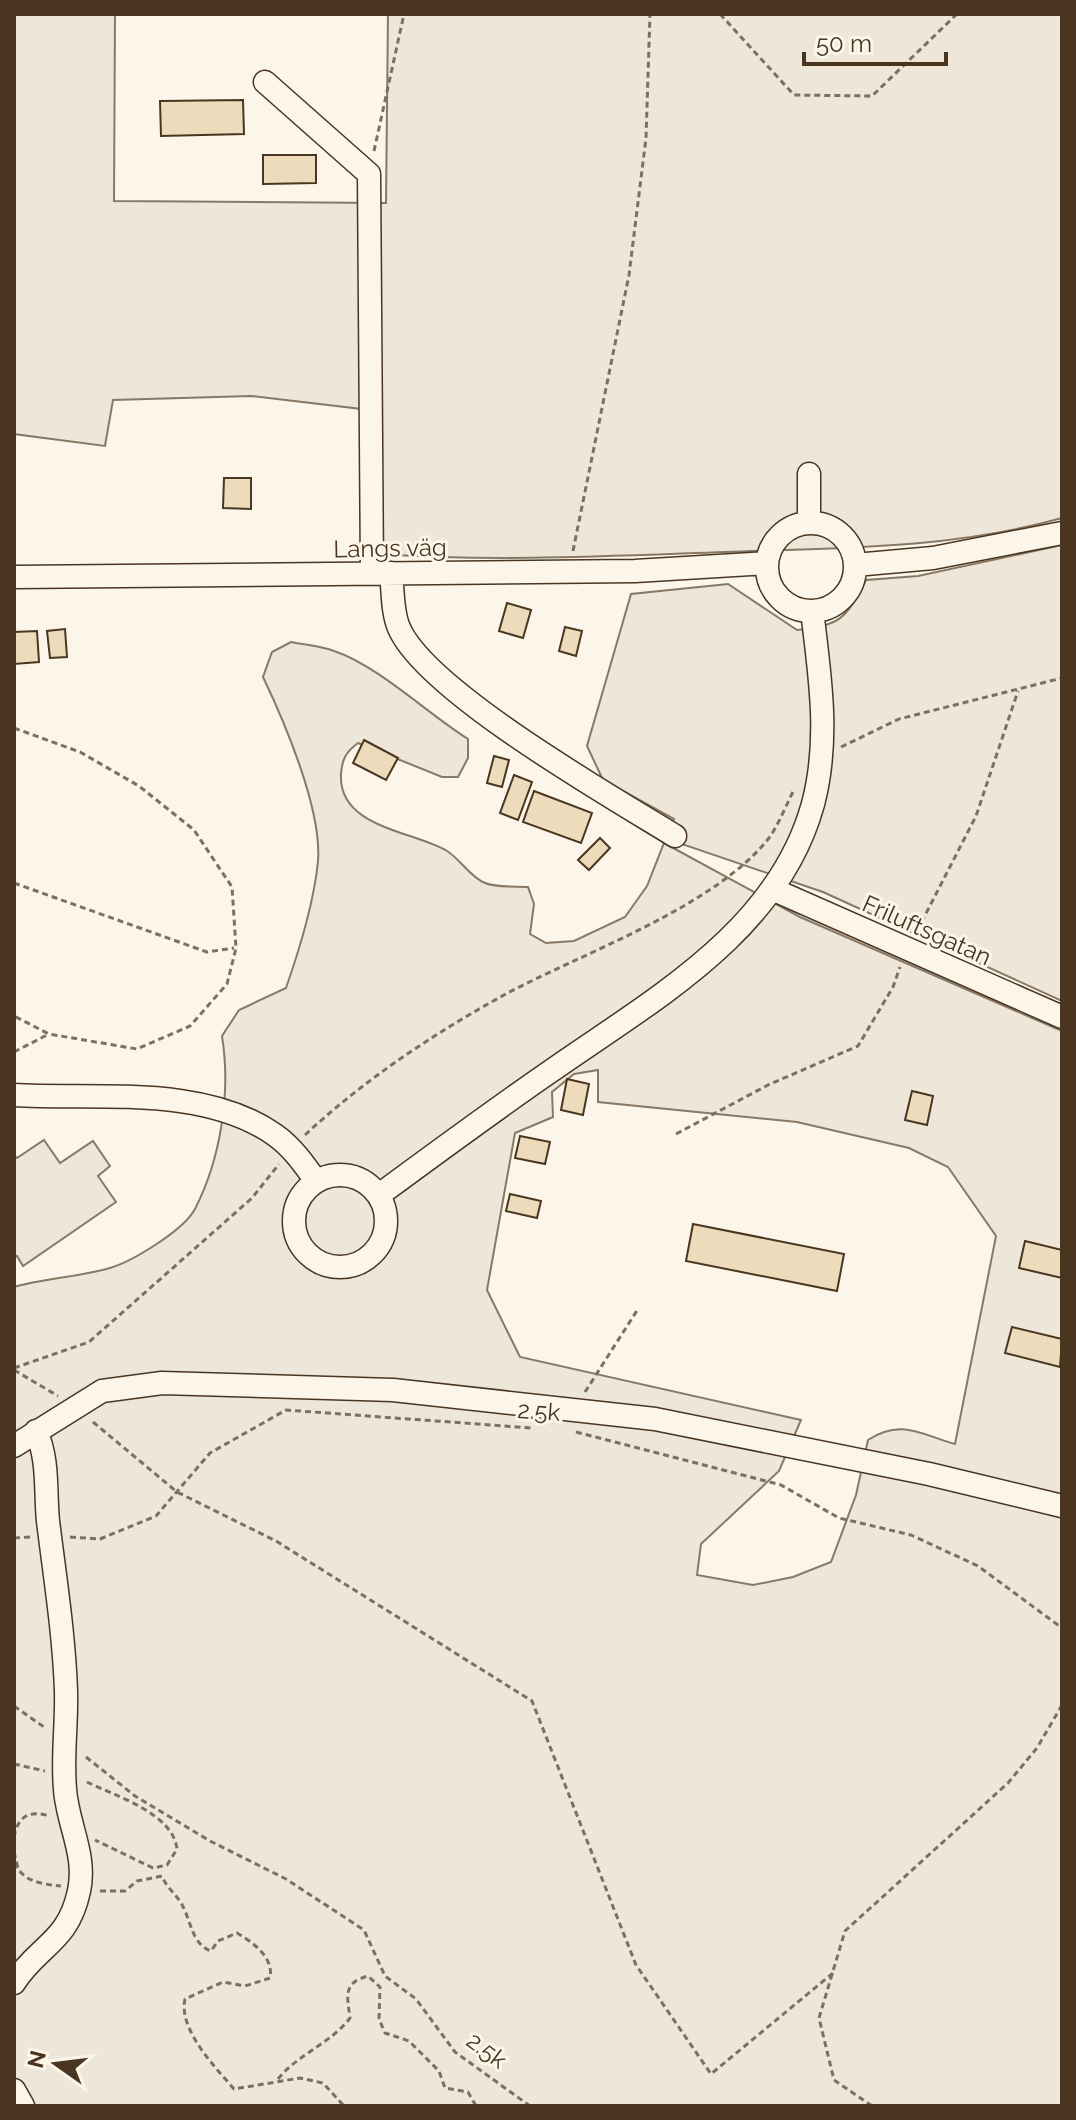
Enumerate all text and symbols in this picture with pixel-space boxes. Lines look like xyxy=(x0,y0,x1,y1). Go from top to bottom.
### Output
scale bar xyxy=(804,16,946,66)
text: 50 m xyxy=(816,29,872,58)
street label: Langs väg xyxy=(333,533,447,563)
street label: Friluftsgatan xyxy=(858,889,996,971)
street label: 2.5k xyxy=(517,1395,562,1427)
north arrow xyxy=(16,2024,96,2104)
street label: 2.5k xyxy=(461,2026,513,2075)
text: N xyxy=(22,2048,51,2070)

